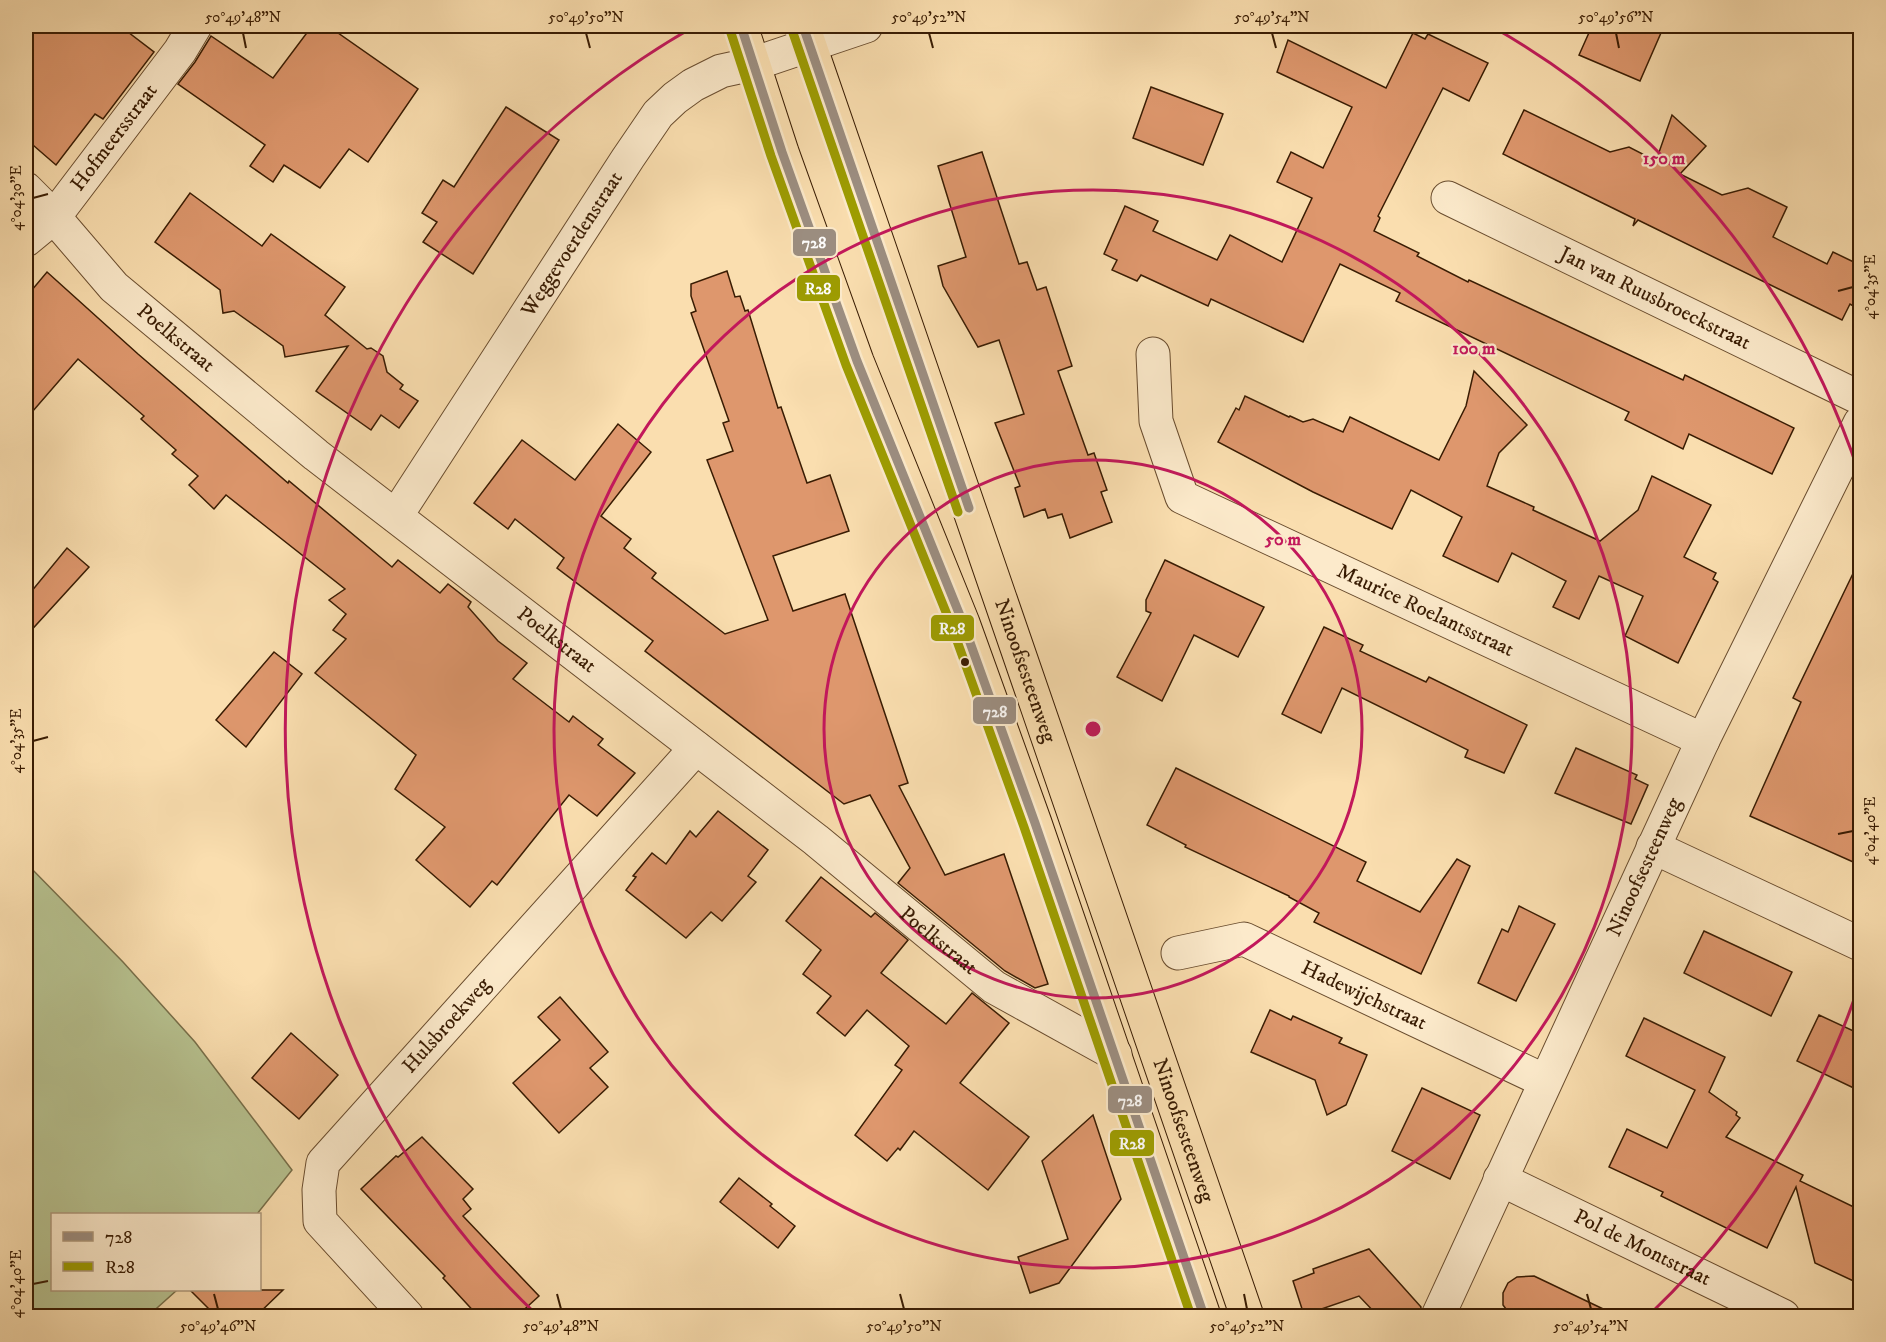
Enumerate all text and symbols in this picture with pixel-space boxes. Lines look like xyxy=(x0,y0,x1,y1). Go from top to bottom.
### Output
text: 50°49'48"N xyxy=(205,8,281,27)
text: 50°49'50"N xyxy=(548,8,624,27)
text: 50°49'52"N xyxy=(892,8,966,27)
text: 50°49'54"N xyxy=(1234,8,1310,27)
text: 50°49'56"N xyxy=(1578,8,1654,27)
street label: Hofmeersstraat xyxy=(65,78,164,196)
text: 150 m xyxy=(1643,148,1686,170)
text: 4°04'30"E xyxy=(7,165,26,231)
street label: Weggevoerdenstraat xyxy=(515,166,629,323)
line badge: 728 xyxy=(792,228,837,257)
text: 728 xyxy=(802,233,826,253)
street label: Jan van Ruusbroeckstraat xyxy=(1553,240,1755,356)
text: 4°04'35"E xyxy=(1861,254,1880,320)
line badge: R28 xyxy=(796,274,841,302)
text: R28 xyxy=(805,279,831,299)
street label: Poelkstraat xyxy=(131,298,220,378)
text: 100 m xyxy=(1452,338,1496,360)
text: 50 m xyxy=(1264,529,1301,551)
street label: Maurice Roelantsstraat xyxy=(1333,558,1518,663)
street label: Ninoofsesteenweg xyxy=(988,596,1062,747)
street label: Poelkstraat xyxy=(511,601,602,679)
line badge: R28 xyxy=(930,614,975,642)
text: R28 xyxy=(939,619,965,639)
unlabelled marker xyxy=(959,656,971,668)
line badge: 728 xyxy=(972,696,1017,725)
text: 728 xyxy=(983,702,1007,722)
text: 4°04'35"E xyxy=(7,708,26,774)
centre of rings xyxy=(1083,719,1103,739)
street label: Ninoofsesteenweg xyxy=(1601,793,1688,941)
text: 4°04'40"E xyxy=(1861,796,1880,865)
street label: Poelkstraat xyxy=(894,901,983,981)
street label: Hadewijchstraat xyxy=(1297,955,1431,1036)
street label: Hulsbroekweg xyxy=(397,972,497,1079)
street label: Ninoofsesteenweg xyxy=(1146,1055,1220,1206)
line badge: 728 xyxy=(1107,1085,1153,1114)
text: 728 xyxy=(1118,1091,1142,1111)
line badge: R28 xyxy=(1109,1129,1155,1157)
text: R28 xyxy=(1119,1134,1145,1154)
street label: Pol de Montstraat xyxy=(1569,1204,1715,1292)
legend xyxy=(51,1213,261,1291)
text: 728 xyxy=(105,1227,132,1249)
text: 4°04'40"E xyxy=(7,1249,26,1318)
text: R28 xyxy=(105,1257,135,1279)
text: 50°49'46"N xyxy=(180,1317,256,1336)
text: 50°49'48"N xyxy=(523,1317,599,1336)
text: 50°49'50"N xyxy=(866,1317,942,1336)
text: 50°49'52"N xyxy=(1210,1317,1284,1336)
text: 50°49'54"N xyxy=(1553,1317,1629,1336)

